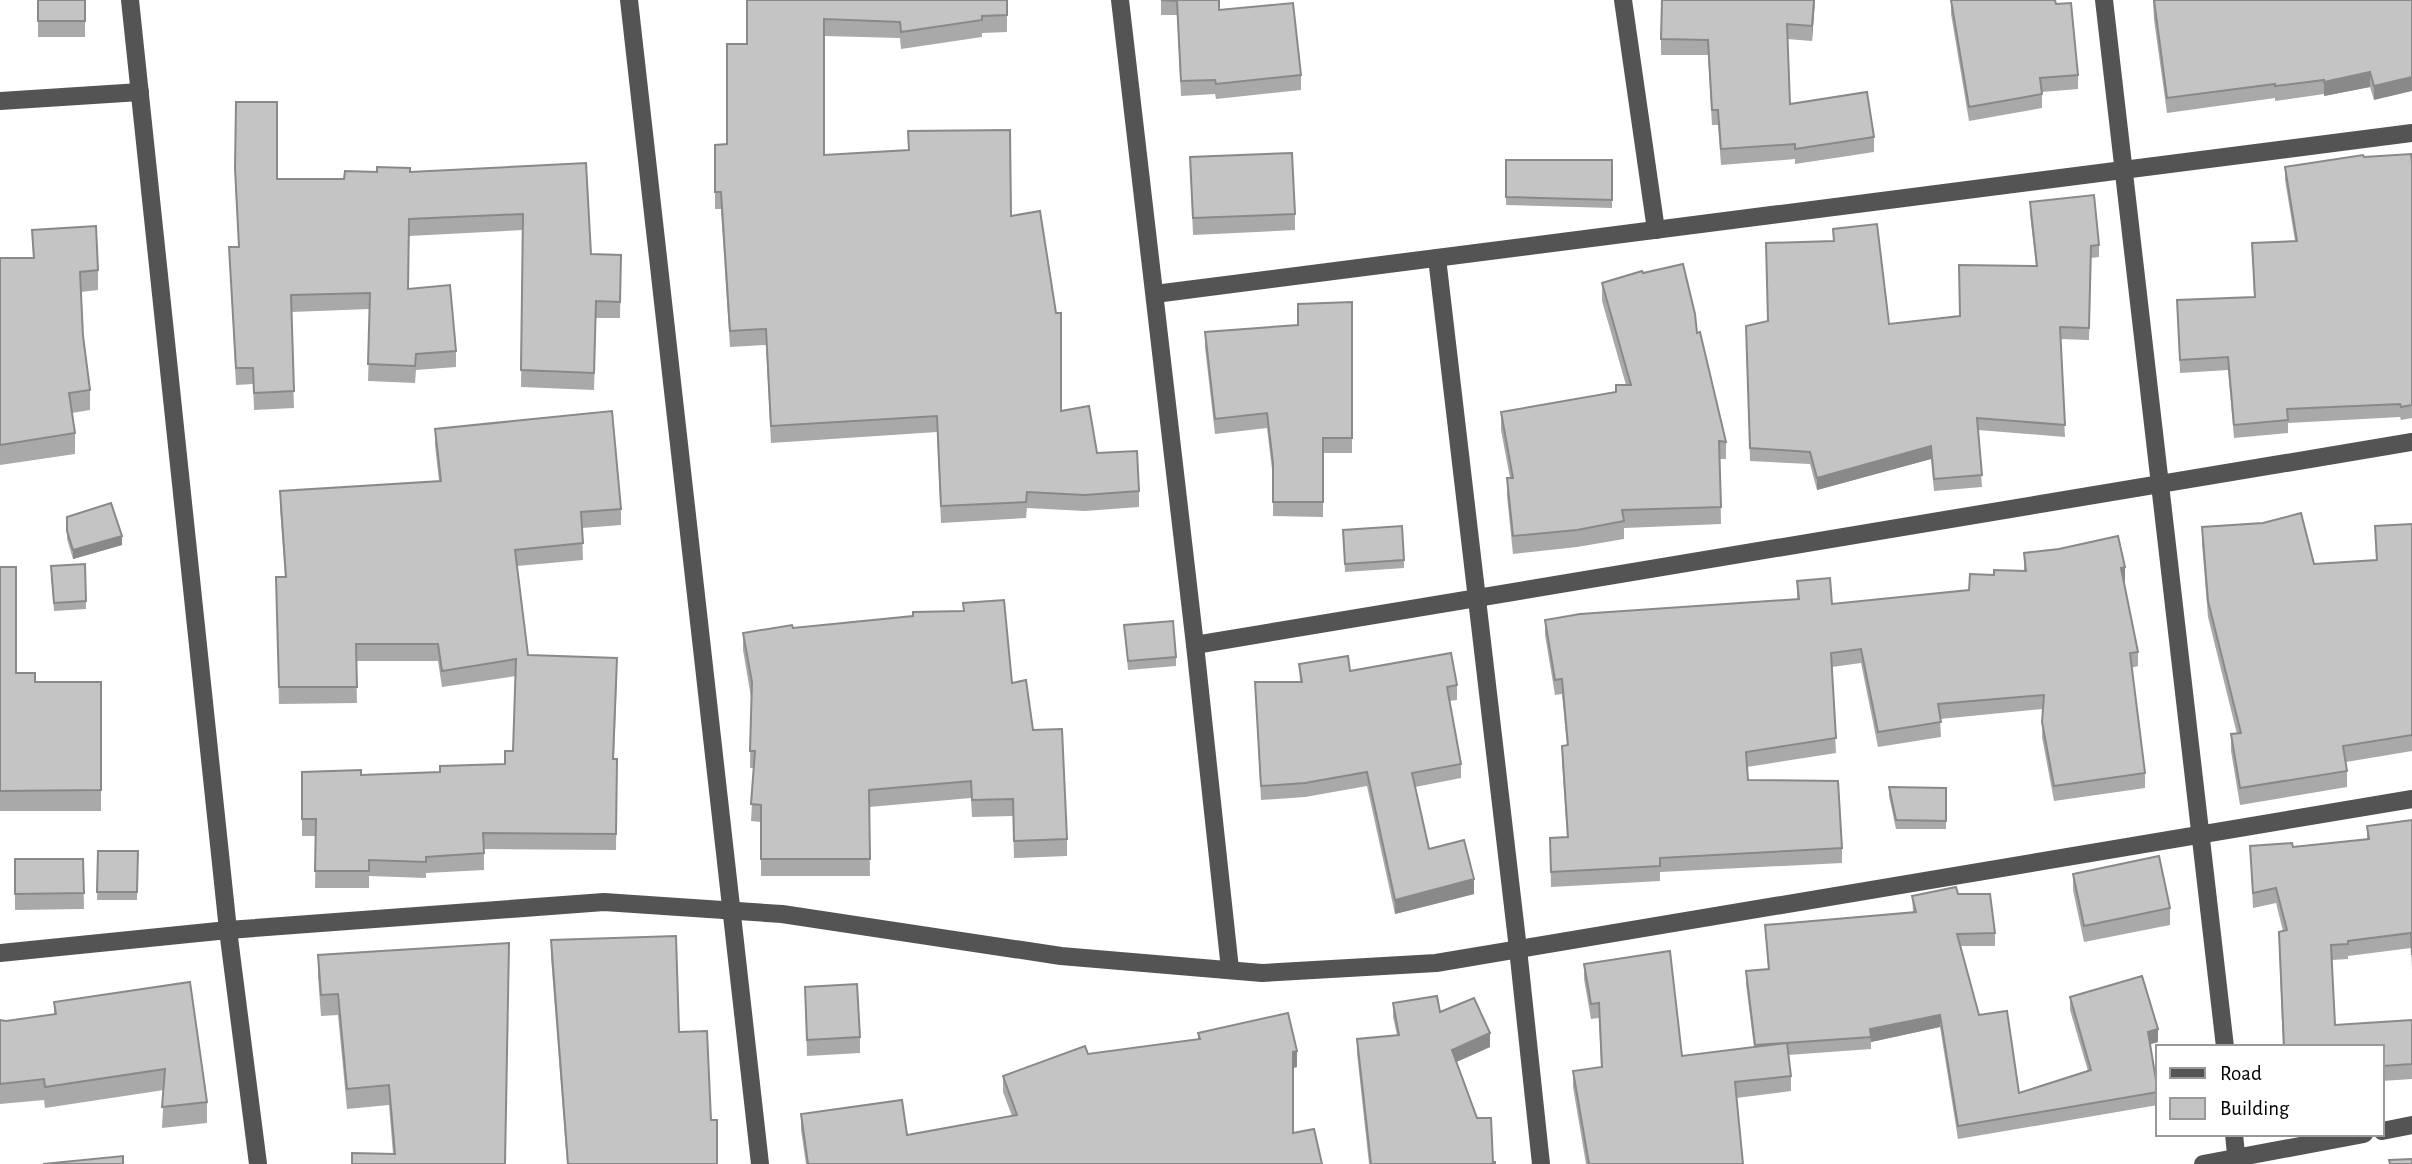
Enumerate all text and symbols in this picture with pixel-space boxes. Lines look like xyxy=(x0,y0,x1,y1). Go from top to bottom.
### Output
legend xyxy=(2156,1045,2384,1136)
text: Road xyxy=(2220,1063,2262,1084)
text: Building xyxy=(2220,1098,2290,1119)

